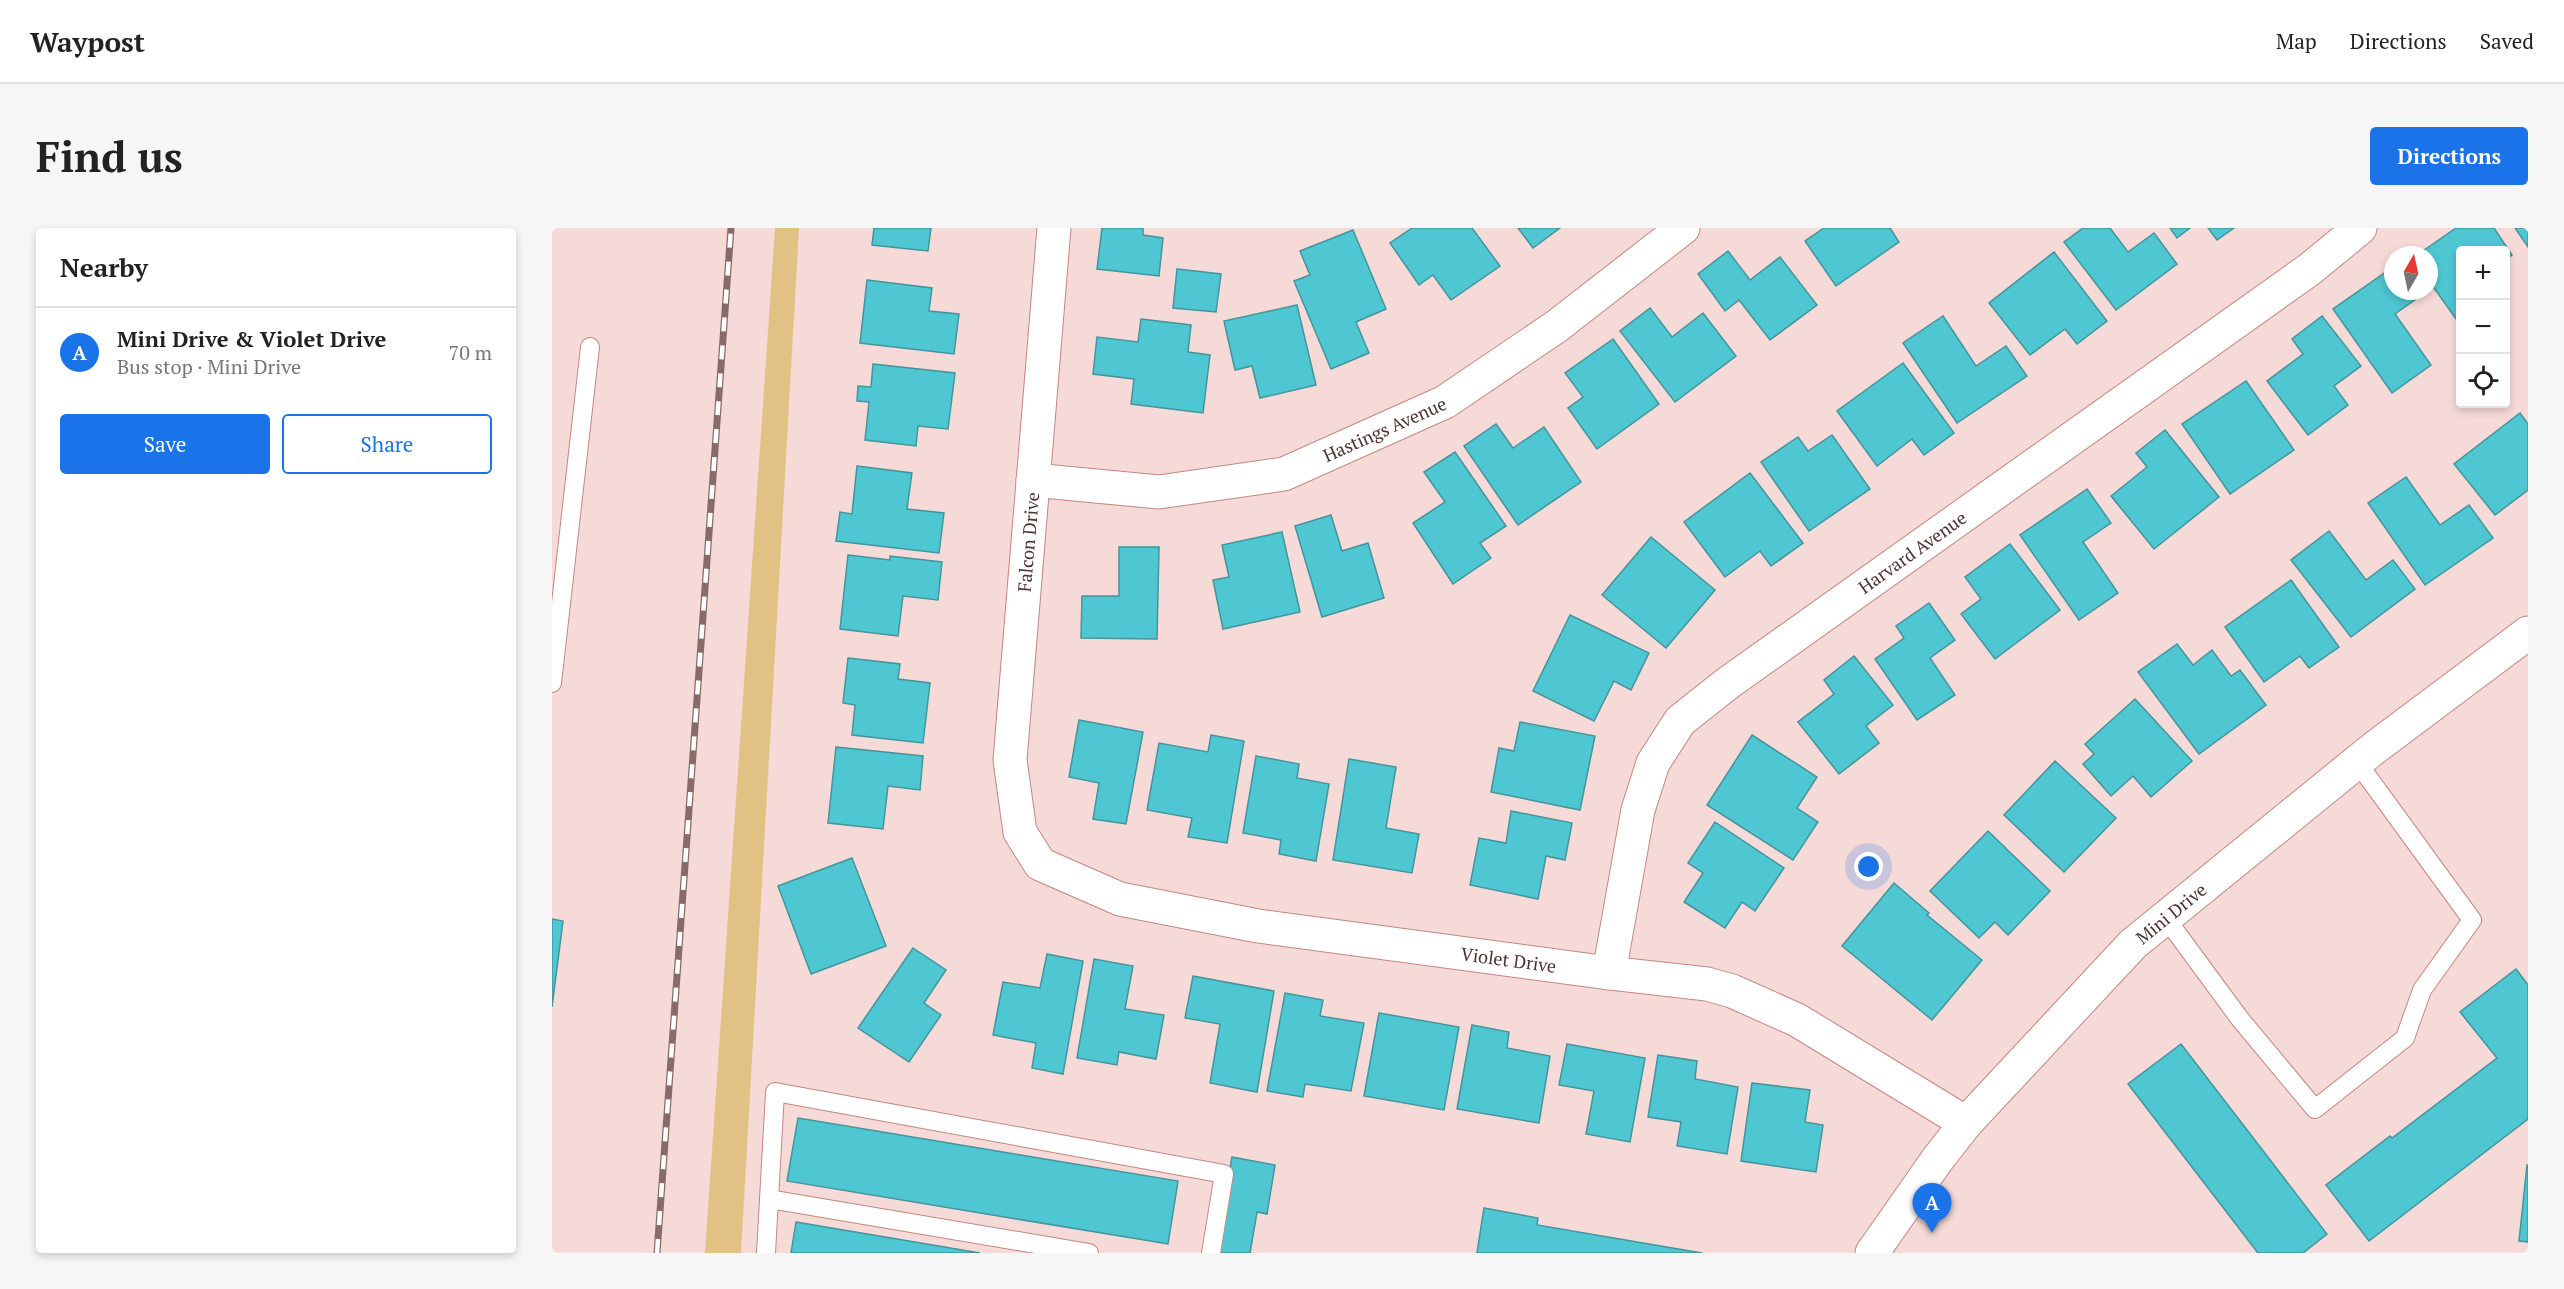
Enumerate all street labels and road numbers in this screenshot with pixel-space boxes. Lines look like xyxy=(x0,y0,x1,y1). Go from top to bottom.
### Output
street label: Hastings Avenue xyxy=(1319,391,1450,467)
street label: Falcon Drive xyxy=(1012,491,1044,593)
street label: Harvard Avenue xyxy=(1853,505,1971,599)
street label: Mini Drive xyxy=(2130,877,2211,949)
street label: Violet Drive xyxy=(1459,941,1558,978)

